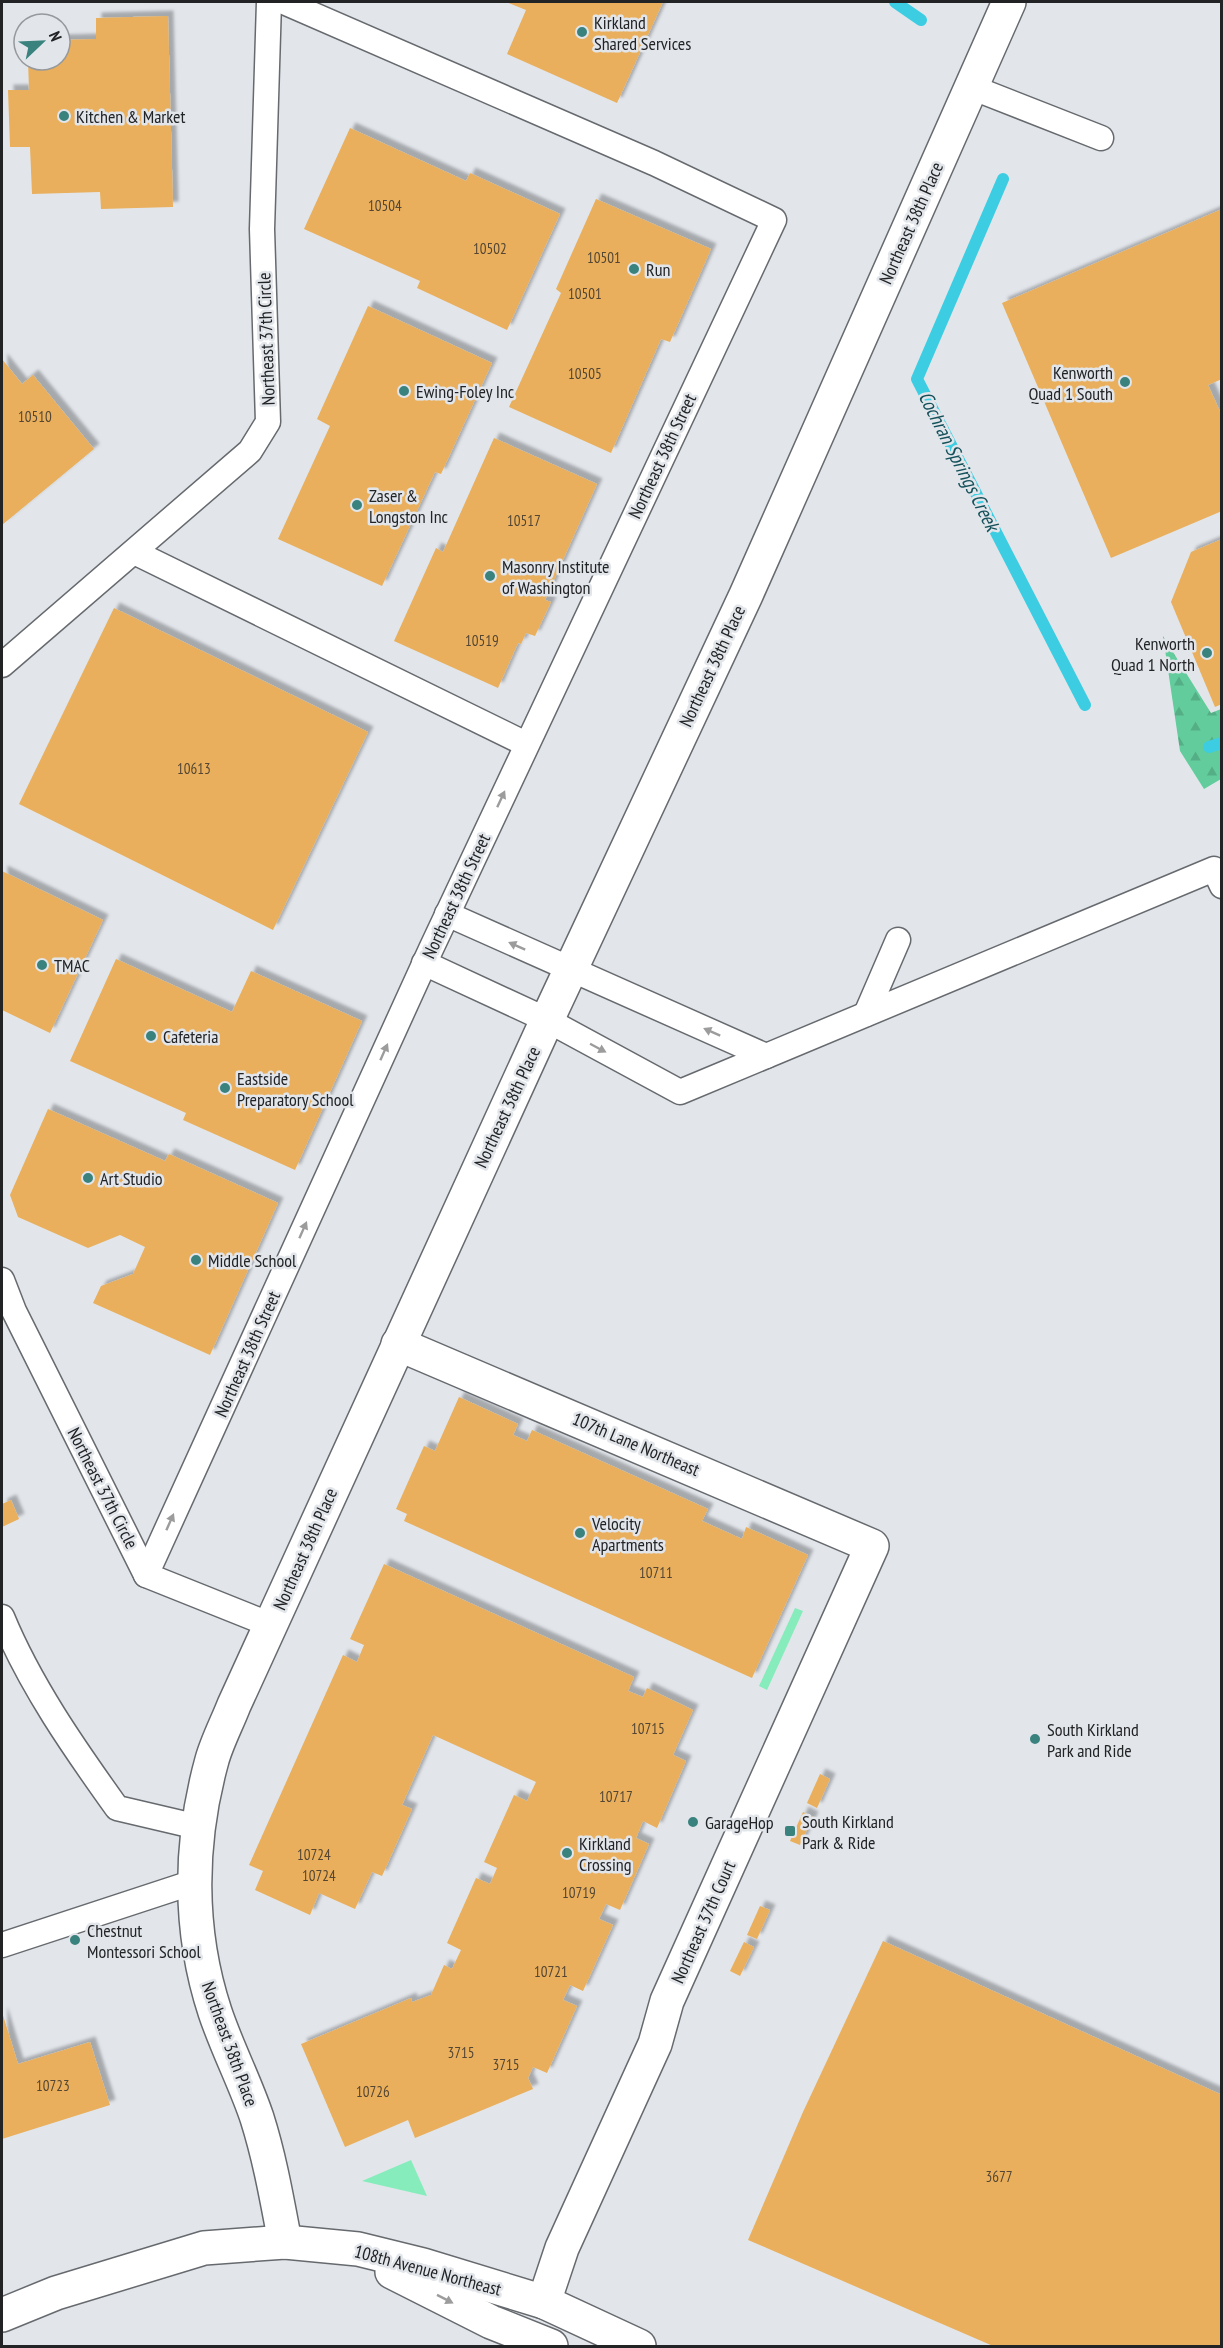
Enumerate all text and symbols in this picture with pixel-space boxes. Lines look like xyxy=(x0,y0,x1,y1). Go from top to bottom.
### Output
place label: Kirkland Shared Services xyxy=(594,11,691,55)
north arrow xyxy=(12,12,72,72)
marker: Kirkland Shared Services xyxy=(575,25,589,39)
text: N xyxy=(45,28,67,44)
place label: Kitchen & Market xyxy=(76,105,186,128)
marker: Kitchen & Market xyxy=(57,109,71,123)
street label: Northeast 38th Place xyxy=(874,158,948,288)
house number: 10504 xyxy=(368,196,402,215)
house number: 10502 xyxy=(473,239,507,258)
house number: 10501 xyxy=(587,248,621,267)
place label: Run xyxy=(646,258,670,281)
marker: Run xyxy=(627,262,641,276)
street label: Northeast 37th Circle xyxy=(252,272,280,406)
house number: 10501 xyxy=(568,284,602,303)
place label: Kenworth Quad 1 South xyxy=(1028,361,1113,405)
house number: 10505 xyxy=(568,364,602,383)
marker: Kenworth Quad 1 South xyxy=(1118,375,1132,389)
place label: Ewing-Foley Inc xyxy=(416,380,515,403)
marker: Ewing-Foley Inc xyxy=(397,384,411,398)
water label: Cochran Springs Creek xyxy=(913,387,1006,537)
street label: Northeast 38th Street xyxy=(623,390,701,522)
house number: 10510 xyxy=(18,407,52,426)
place label: Zaser & Longston Inc xyxy=(369,484,449,528)
marker: Zaser & Longston Inc xyxy=(350,498,364,512)
house number: 10517 xyxy=(507,511,541,530)
place label: Masonry Institute of Washington xyxy=(502,555,609,599)
marker: Masonry Institute of Washington xyxy=(483,569,497,583)
street label: Northeast 38th Place xyxy=(674,602,750,730)
house number: 10519 xyxy=(465,631,499,650)
place label: Kenworth Quad 1 North xyxy=(1111,632,1195,676)
marker: Kenworth Quad 1 North xyxy=(1200,646,1214,660)
house number: 10613 xyxy=(177,759,211,778)
one-way arrow xyxy=(496,790,505,807)
street label: Northeast 38th Street xyxy=(417,830,495,962)
one-way arrow xyxy=(509,941,526,950)
place label: TMAC xyxy=(54,954,90,977)
marker: TMAC xyxy=(35,958,49,972)
place label: Cafeteria xyxy=(163,1025,218,1048)
one-way arrow xyxy=(704,1028,721,1037)
marker: Cafeteria xyxy=(144,1029,158,1043)
one-way arrow xyxy=(379,1043,389,1061)
street label: Northeast 38th Place xyxy=(469,1043,545,1171)
one-way arrow xyxy=(590,1043,607,1053)
place label: Eastside Preparatory School xyxy=(237,1067,354,1111)
marker: Eastside Preparatory School xyxy=(218,1081,232,1095)
place label: Art Studio xyxy=(100,1167,163,1190)
marker: Art Studio xyxy=(81,1171,95,1185)
one-way arrow xyxy=(299,1221,308,1238)
place label: Middle School xyxy=(208,1249,297,1272)
marker: Middle School xyxy=(189,1253,203,1267)
street label: Northeast 38th Street xyxy=(209,1287,285,1420)
street label: 107th Lane Northeast xyxy=(569,1407,703,1481)
street label: Northeast 37th Circle xyxy=(63,1424,143,1552)
street label: Northeast 38th Place xyxy=(268,1484,342,1614)
place label: Velocity Apartments xyxy=(591,1512,664,1556)
one-way arrow xyxy=(166,1513,175,1530)
marker: Velocity Apartments xyxy=(573,1526,587,1540)
house number: 10711 xyxy=(639,1563,673,1582)
place label: South Kirkland Park and Ride xyxy=(1047,1718,1139,1762)
house number: 10715 xyxy=(631,1719,665,1738)
marker: South Kirkland Park and Ride xyxy=(1028,1732,1042,1746)
house number: 10717 xyxy=(599,1787,633,1806)
place label: South Kirkland Park & Ride xyxy=(802,1810,894,1854)
place label: GarageHop xyxy=(705,1811,774,1834)
marker: GarageHop xyxy=(686,1815,700,1829)
marker: South Kirkland Park & Ride xyxy=(783,1824,797,1838)
place label: Kirkland Crossing xyxy=(579,1832,631,1876)
house number: 10724 xyxy=(297,1845,331,1864)
marker: Kirkland Crossing xyxy=(560,1846,574,1860)
street label: Northeast 37th Court xyxy=(666,1857,740,1987)
house number: 10724 xyxy=(302,1866,336,1885)
house number: 10719 xyxy=(562,1883,596,1902)
place label: Chestnut Montessori School xyxy=(87,1919,202,1963)
marker: Chestnut Montessori School xyxy=(68,1933,82,1947)
house number: 10721 xyxy=(534,1962,568,1981)
street label: Northeast 38th Place xyxy=(197,1978,263,2110)
house number: 3715 xyxy=(447,2043,475,2062)
house number: 3715 xyxy=(492,2055,520,2074)
house number: 10723 xyxy=(36,2076,70,2095)
house number: 10726 xyxy=(356,2082,390,2101)
house number: 3677 xyxy=(985,2167,1013,2186)
street label: 108th Avenue Northeast xyxy=(352,2239,504,2301)
one-way arrow xyxy=(436,2294,453,2304)

